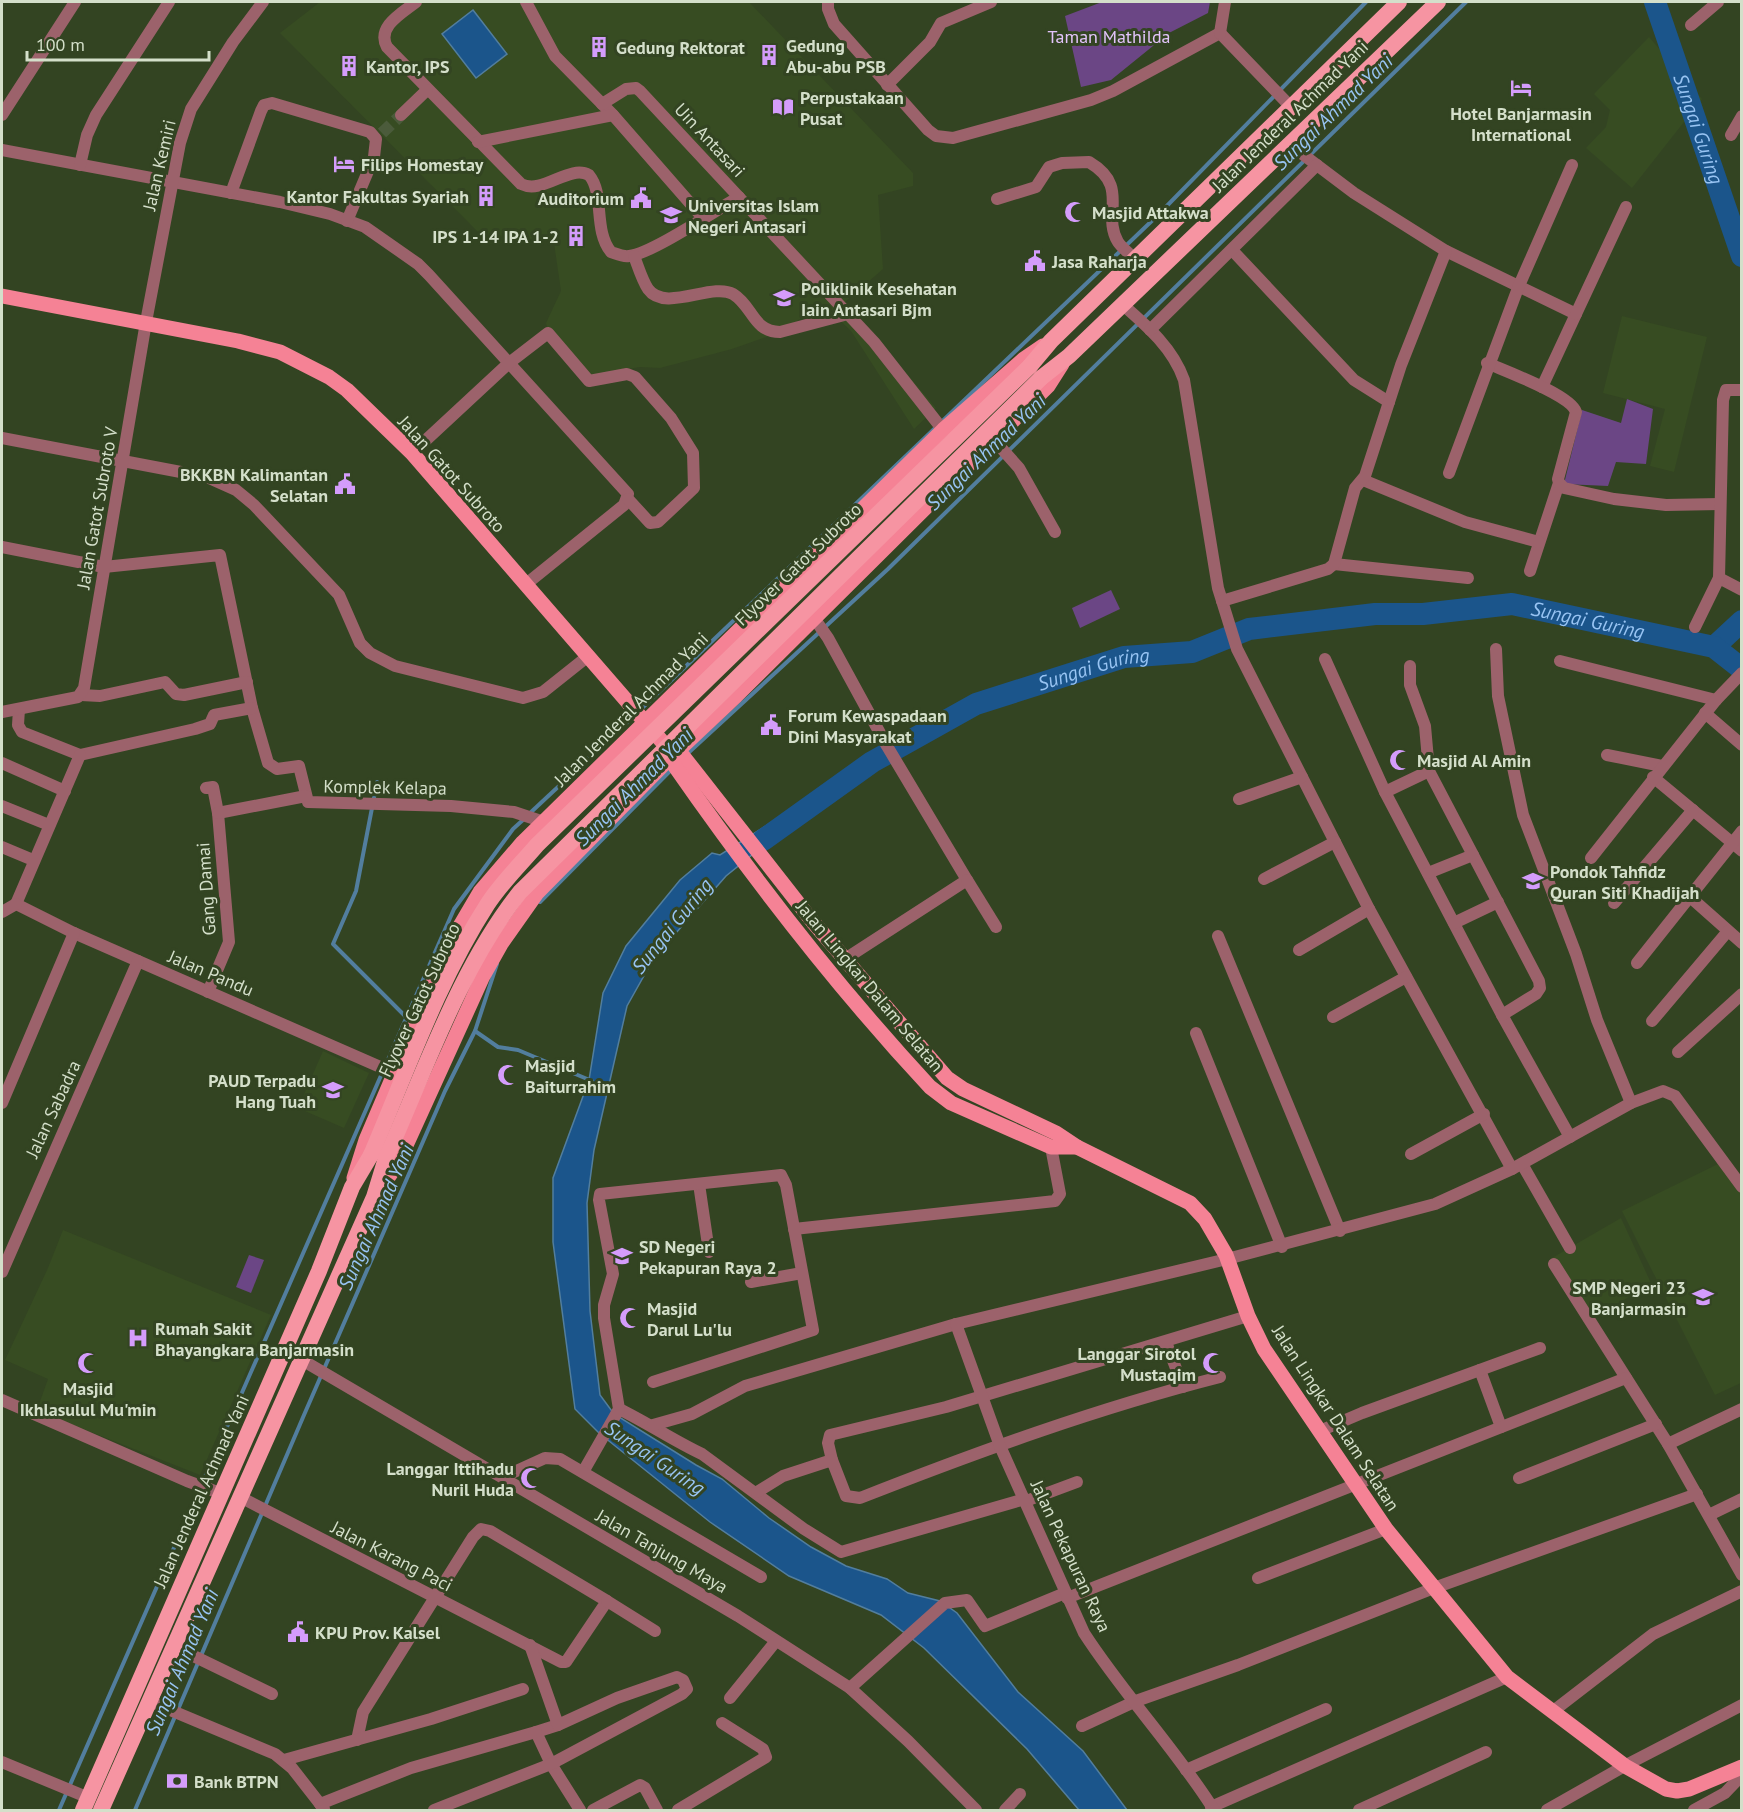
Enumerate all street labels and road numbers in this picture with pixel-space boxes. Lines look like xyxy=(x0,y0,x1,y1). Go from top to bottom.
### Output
street label: Jalan Jenderal Achmad Yani xyxy=(1206,35,1373,197)
street label: Uin Antasari xyxy=(670,98,750,182)
street label: Jalan Kemiri xyxy=(137,117,181,214)
street label: Jalan Gatot Subroto xyxy=(393,410,511,537)
street label: Jalan Gatot Subroto V xyxy=(71,424,123,592)
street label: Flyover Gatot Subroto xyxy=(730,498,866,630)
street label: Jalan Jenderal Achmad Yani xyxy=(548,627,713,792)
street label: Komplek Kelapa xyxy=(323,774,447,800)
street label: Gang Damai xyxy=(191,842,221,936)
street label: Jalan Lingkar Dalam Selatan xyxy=(791,895,949,1077)
street label: Flyover Gatot Subroto xyxy=(373,919,465,1081)
street label: Jalan Pandu xyxy=(164,944,257,1001)
street label: Jalan Sabadra xyxy=(20,1057,86,1162)
street label: Jalan Lingkar Dalam Selatan xyxy=(1267,1320,1405,1515)
street label: Jalan Jenderal Achmad Yani xyxy=(148,1391,254,1592)
street label: Jalan Pekapuran Raya xyxy=(1025,1475,1116,1636)
street label: Jalan Tanjung Maya xyxy=(591,1503,732,1598)
street label: Jalan Karang Paci xyxy=(327,1515,457,1596)

